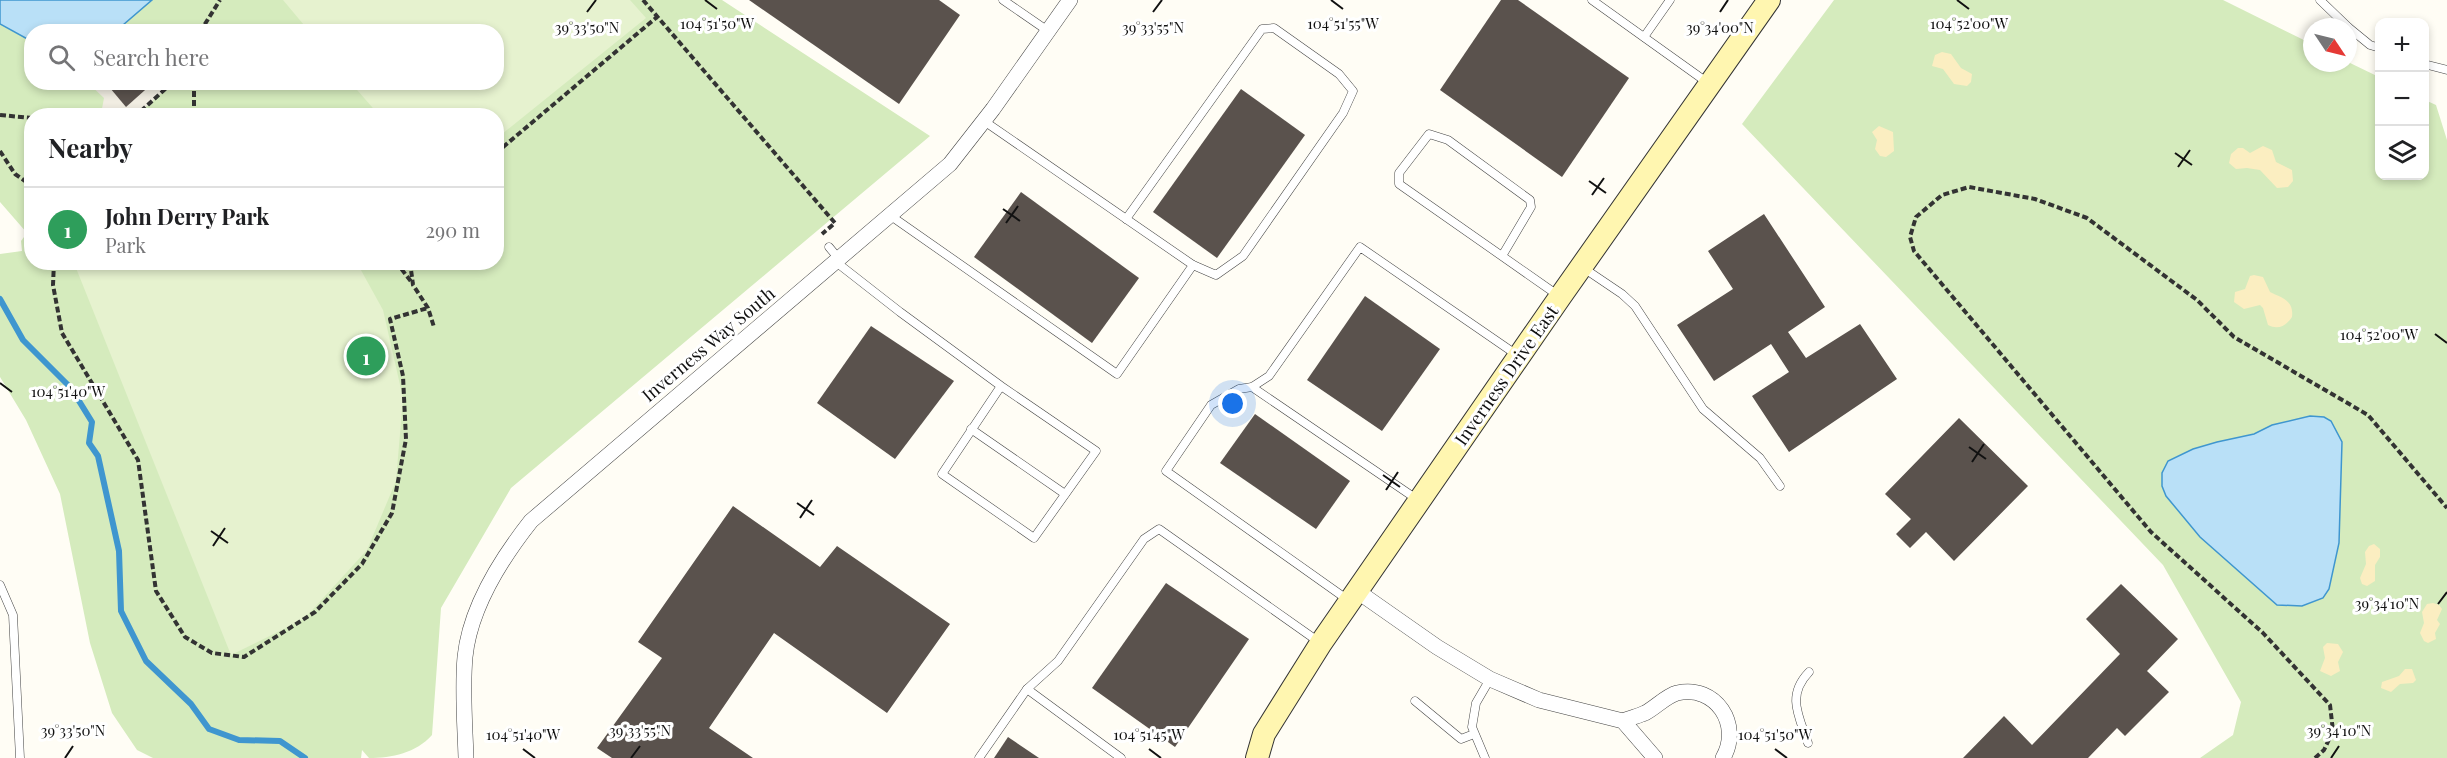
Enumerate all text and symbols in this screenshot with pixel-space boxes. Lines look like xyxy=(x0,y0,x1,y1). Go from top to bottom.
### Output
text: 104°51'50"W xyxy=(680,13,754,33)
text: 104°51'55"W xyxy=(1307,13,1379,33)
text: 104°52'00"W xyxy=(1930,13,2009,33)
text: 39°33'50"N xyxy=(555,17,620,37)
text: 39°33'55"N xyxy=(1122,17,1184,37)
text: 39°34'00"N xyxy=(1686,17,1754,37)
north arrow xyxy=(2303,18,2357,72)
map controls xyxy=(2375,18,2429,180)
button: + xyxy=(2375,18,2429,72)
search box xyxy=(24,24,504,90)
icon: search xyxy=(45,41,78,74)
text: Search here xyxy=(93,42,209,72)
button: − xyxy=(2375,72,2429,126)
button: layers xyxy=(2375,126,2429,180)
text: Nearby xyxy=(48,130,133,165)
text: John Derry Park xyxy=(105,201,269,231)
text: 1 xyxy=(64,216,71,243)
text: 290 m xyxy=(426,216,480,243)
text: Park xyxy=(105,231,146,258)
street label: Inverness Way South xyxy=(636,281,780,407)
street label: Inverness Drive East xyxy=(1449,300,1564,450)
text: 104°52'00"W xyxy=(2340,324,2419,344)
pin: 1 xyxy=(346,334,386,378)
text: 104°51'40"W xyxy=(31,381,105,401)
your location xyxy=(1218,389,1247,418)
text: 39°34'10"N xyxy=(2355,593,2420,613)
text: 39°33'50"N xyxy=(41,720,106,740)
text: 39°33'55"N xyxy=(609,720,671,740)
text: 39°34'10"N xyxy=(2307,720,2372,740)
text: 104°51'40"W xyxy=(486,724,560,744)
text: 104°51'45"W xyxy=(1113,724,1185,744)
text: 104°51'50"W xyxy=(1738,724,1812,744)

